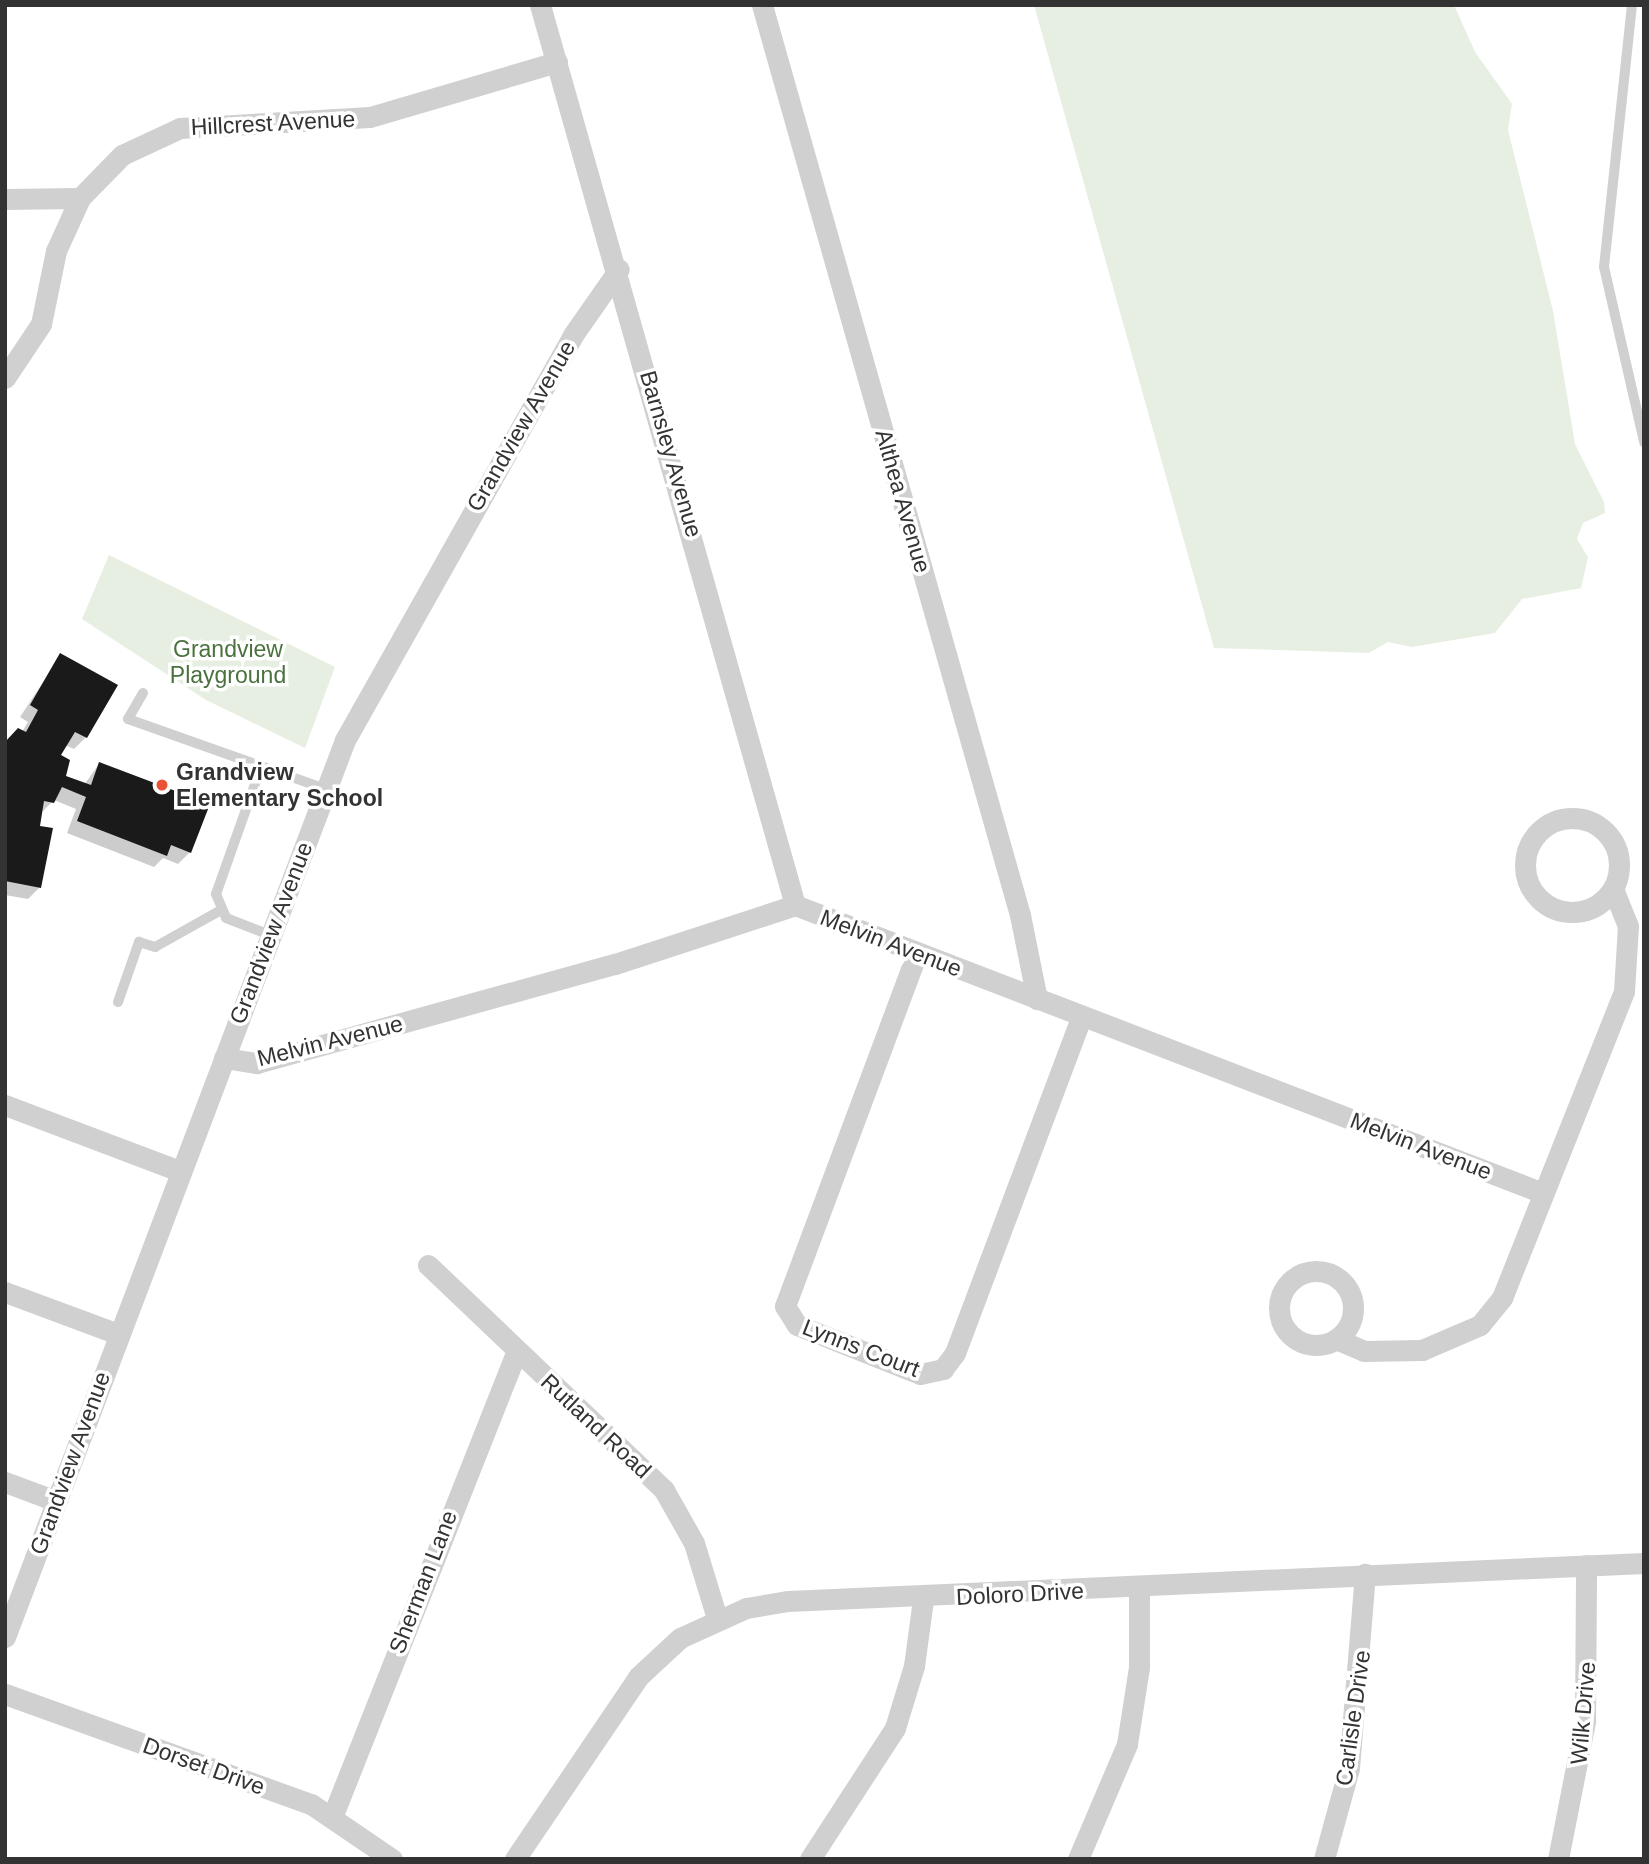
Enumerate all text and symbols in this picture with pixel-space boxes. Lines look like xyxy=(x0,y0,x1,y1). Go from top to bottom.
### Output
street label: Hillcrest Avenue xyxy=(190,105,356,141)
street label: Grandview Avenue xyxy=(461,335,581,517)
street label: Barnsley Avenue xyxy=(634,367,708,541)
street label: Althea Avenue xyxy=(869,425,937,577)
park label: Grandview Playground xyxy=(170,635,286,689)
place label: Grandview Elementary School xyxy=(176,758,383,812)
marker: Grandview Elementary School xyxy=(154,777,170,793)
street label: Grandview Avenue xyxy=(223,838,319,1028)
street label: Melvin Avenue xyxy=(816,903,966,983)
street label: Melvin Avenue xyxy=(254,1009,406,1073)
street label: Melvin Avenue xyxy=(1346,1106,1496,1186)
street label: Lynns Court xyxy=(799,1313,923,1383)
street label: Grandview Avenue xyxy=(24,1367,116,1559)
street label: Rutland Road xyxy=(535,1368,657,1484)
street label: Sherman Lane xyxy=(383,1507,463,1657)
street label: Doloro Drive xyxy=(955,1577,1085,1611)
street label: Carlisle Drive xyxy=(1330,1648,1376,1788)
street label: Wilk Drive xyxy=(1565,1660,1601,1766)
street label: Dorset Drive xyxy=(139,1731,269,1801)

